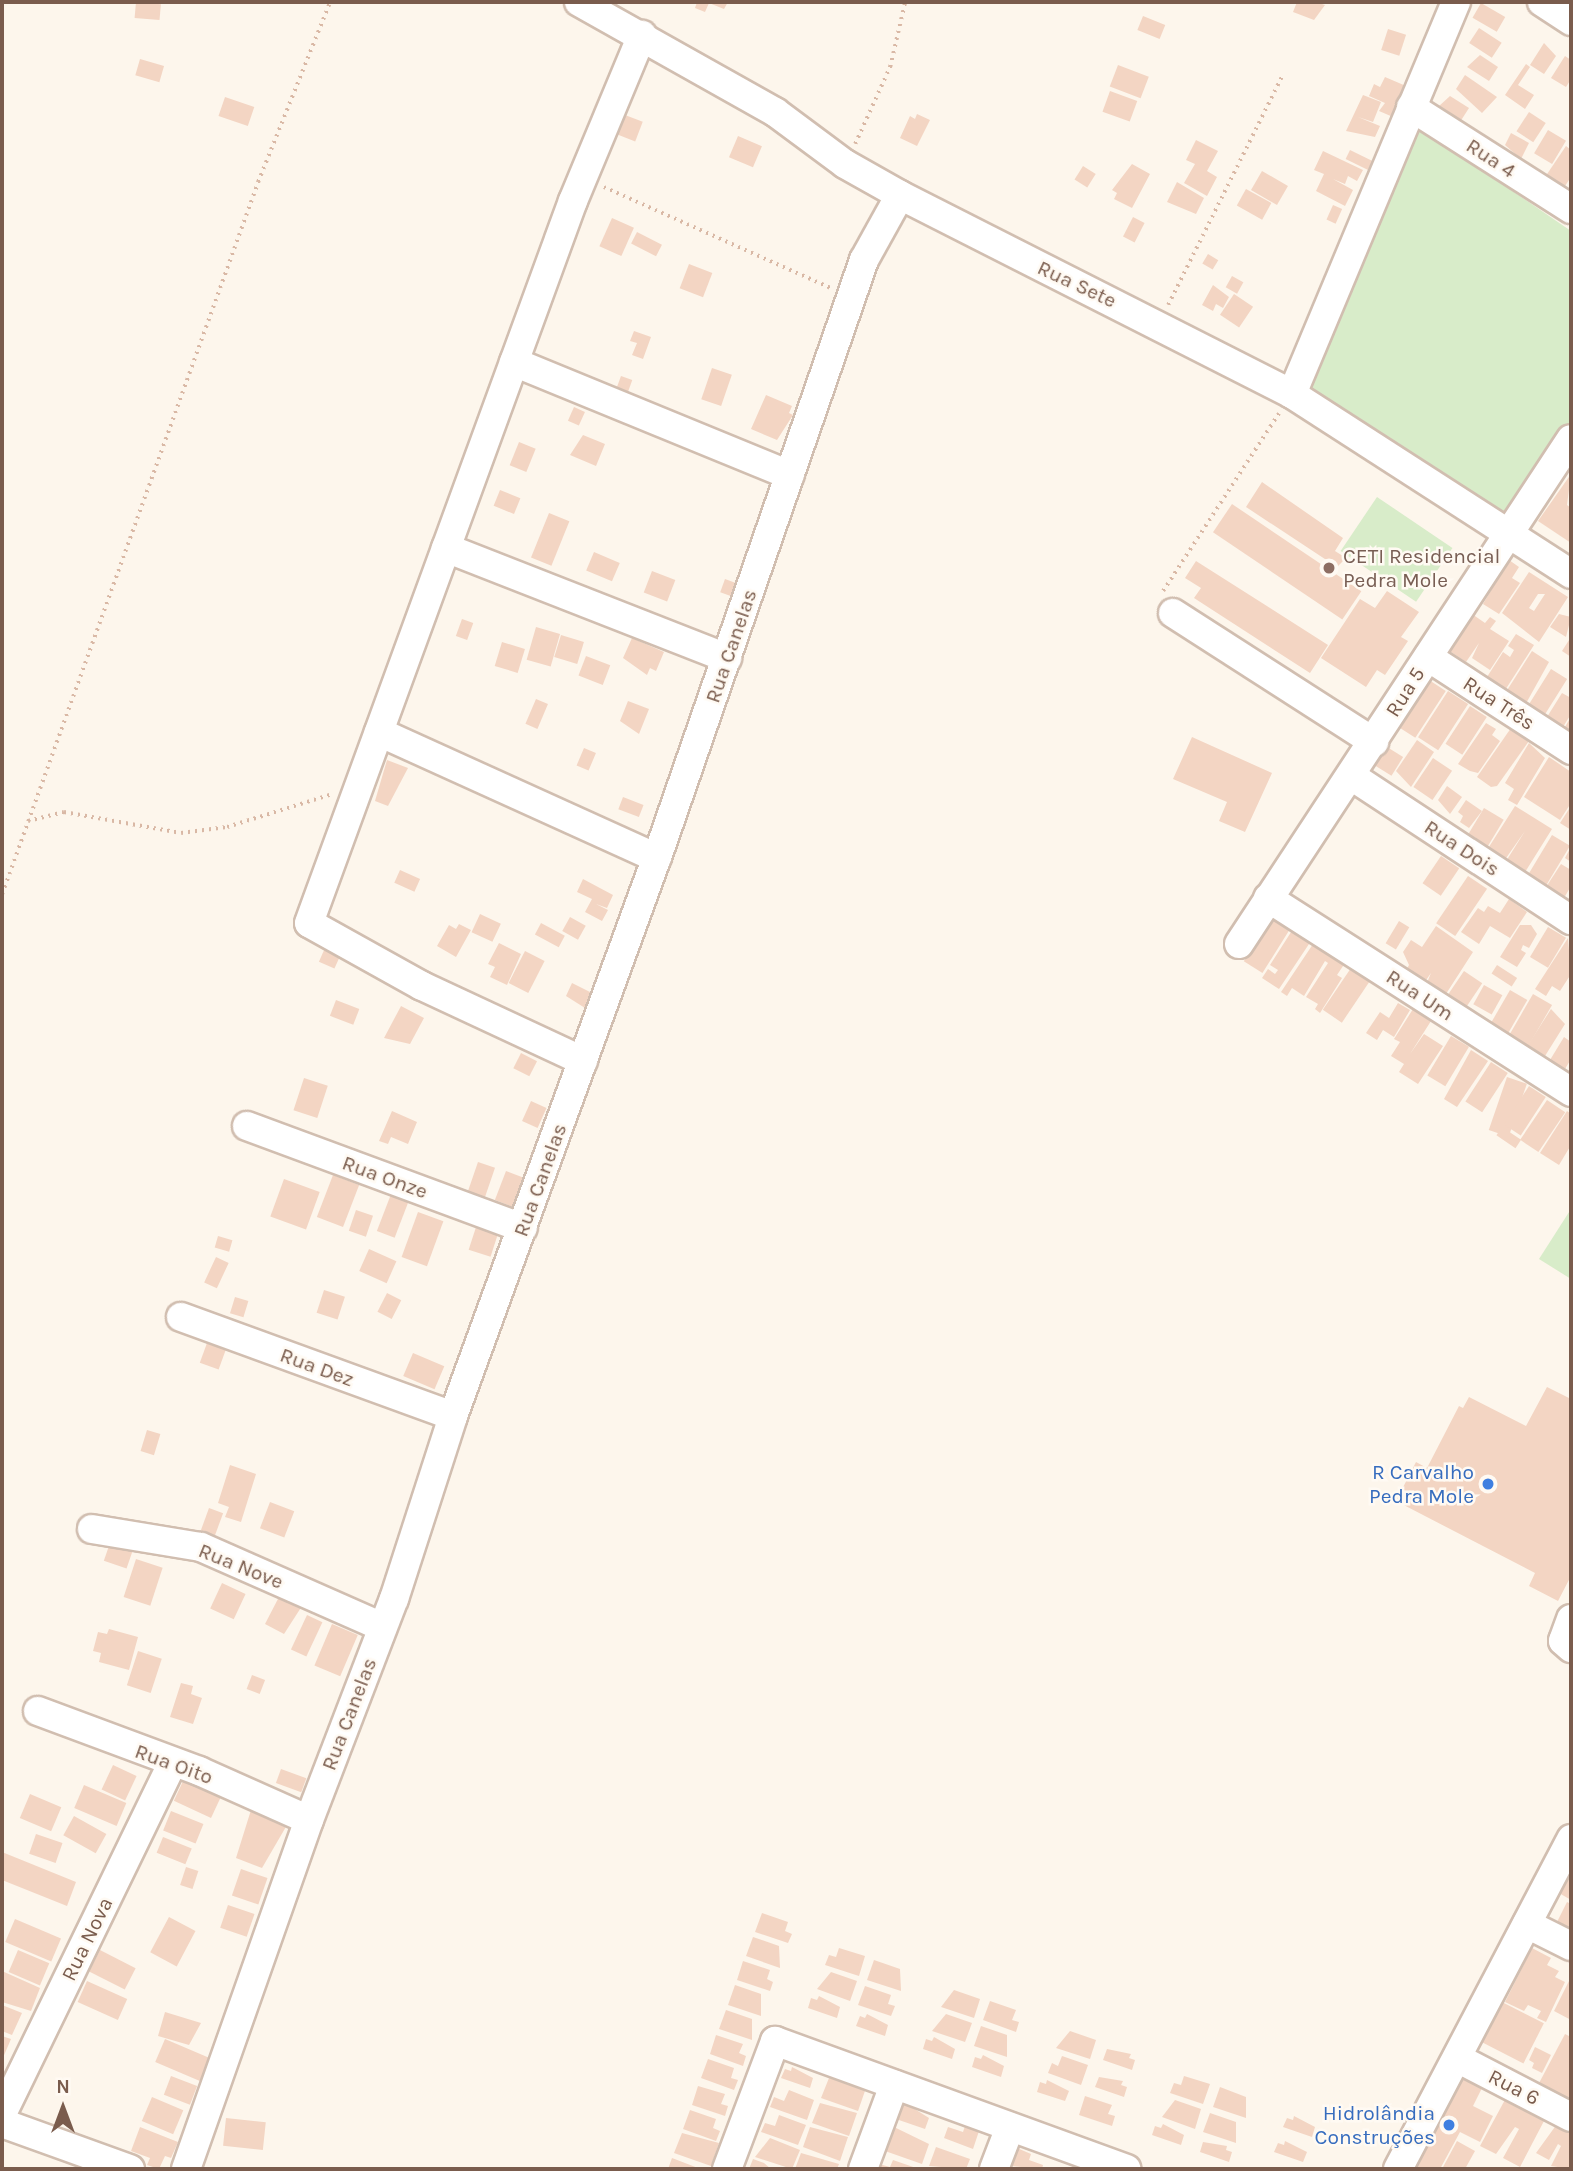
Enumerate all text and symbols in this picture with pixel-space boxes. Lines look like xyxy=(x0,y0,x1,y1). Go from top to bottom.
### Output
street label: Rua 4 xyxy=(1462,133,1520,183)
street label: Rua Sete xyxy=(1033,255,1121,313)
place label: CETI Residencial Pedra Mole xyxy=(1343,543,1500,593)
marker: CETI Residencial Pedra Mole xyxy=(1321,560,1337,576)
street label: Rua Canelas xyxy=(700,586,762,706)
street label: Rua 5 xyxy=(1380,662,1430,722)
street label: Rua Três xyxy=(1458,671,1540,735)
street label: Rua Dois xyxy=(1420,814,1504,882)
street label: Rua Um xyxy=(1381,964,1459,1026)
street label: Rua Canelas xyxy=(508,1120,572,1240)
street label: Rua Onze xyxy=(339,1150,431,1204)
street label: Rua Dez xyxy=(277,1342,357,1392)
place label: R Carvalho Pedra Mole xyxy=(1369,1459,1474,1509)
marker: R Carvalho Pedra Mole xyxy=(1480,1476,1496,1492)
street label: Rua Nove xyxy=(195,1538,287,1594)
street label: Rua Canelas xyxy=(316,1654,382,1774)
street label: Rua Oito xyxy=(131,1738,217,1790)
street label: Rua Nova xyxy=(56,1893,118,1985)
street label: Rua 6 xyxy=(1484,2063,1544,2111)
north arrow xyxy=(28,2073,98,2143)
text: N xyxy=(56,2076,70,2098)
place label: Hidrolândia Construções xyxy=(1315,2100,1435,2150)
marker: Hidrolândia Construções xyxy=(1441,2117,1457,2133)

